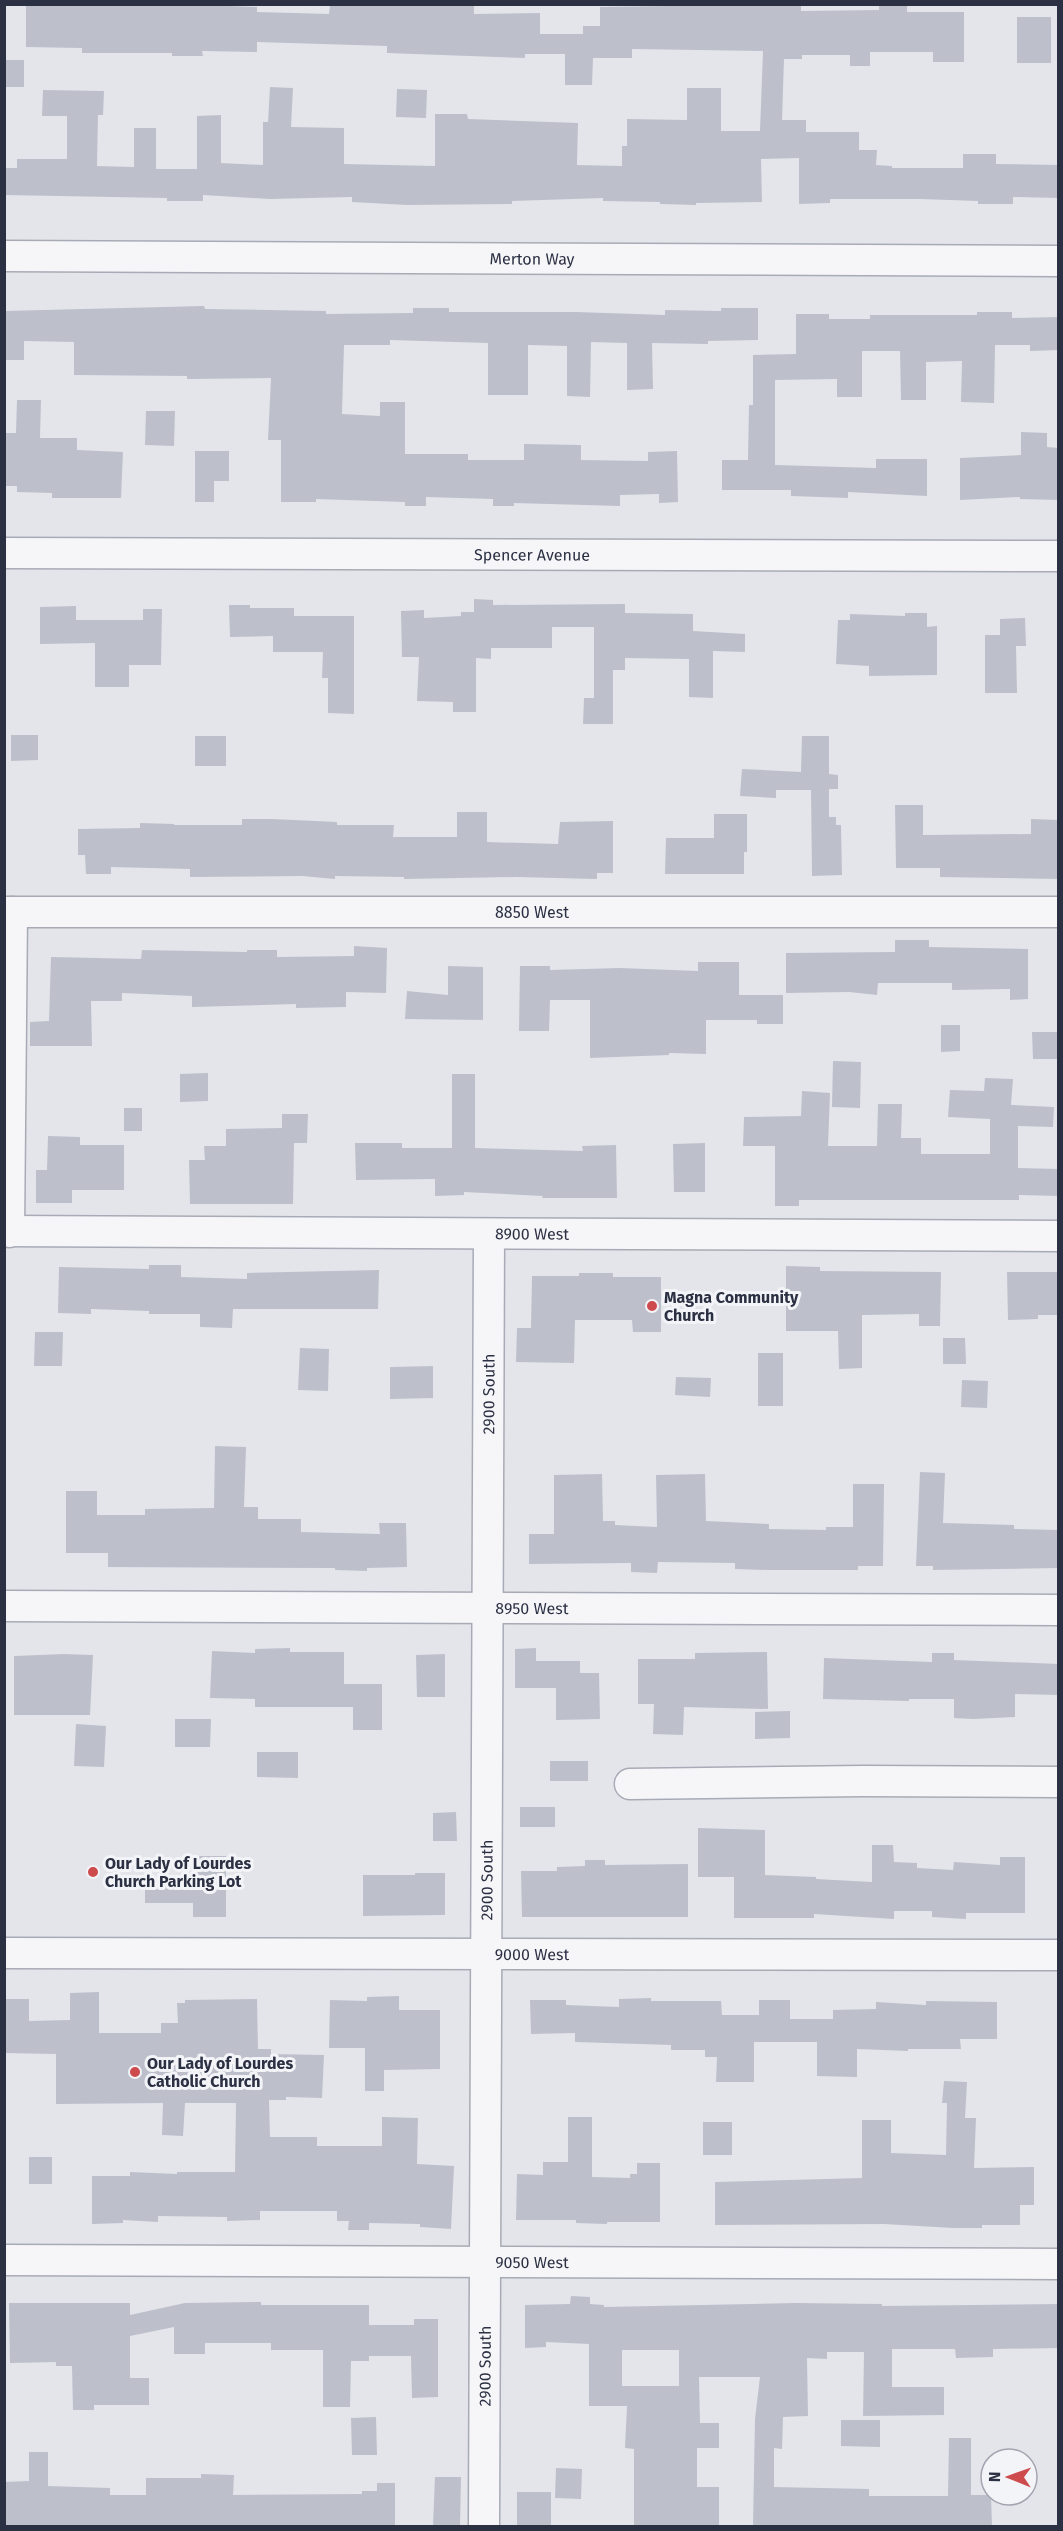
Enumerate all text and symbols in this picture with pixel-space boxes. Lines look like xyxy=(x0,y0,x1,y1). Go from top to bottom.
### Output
street label: Merton Way xyxy=(489,249,575,268)
street label: Spencer Avenue xyxy=(474,545,590,564)
street label: 8850 West xyxy=(495,903,569,922)
street label: 8900 West xyxy=(495,1224,569,1243)
place label: Magna Community Church xyxy=(664,1288,799,1325)
marker: Magna Community Church xyxy=(645,1299,659,1313)
street label: 2900 South xyxy=(479,1354,498,1434)
street label: 8950 West xyxy=(495,1598,569,1618)
street label: 2900 South xyxy=(477,1840,496,1920)
place label: Our Lady of Lourdes Church Parking Lot xyxy=(105,1854,251,1891)
marker: Our Lady of Lourdes Church Parking Lot xyxy=(86,1865,100,1879)
street label: 9000 West xyxy=(495,1944,570,1964)
place label: Our Lady of Lourdes Catholic Church xyxy=(147,2054,293,2091)
marker: Our Lady of Lourdes Catholic Church xyxy=(128,2065,142,2079)
street label: 9050 West xyxy=(495,2252,569,2272)
street label: 2900 South xyxy=(475,2326,494,2406)
north arrow xyxy=(979,2447,1039,2507)
text: N xyxy=(985,2471,1004,2482)

